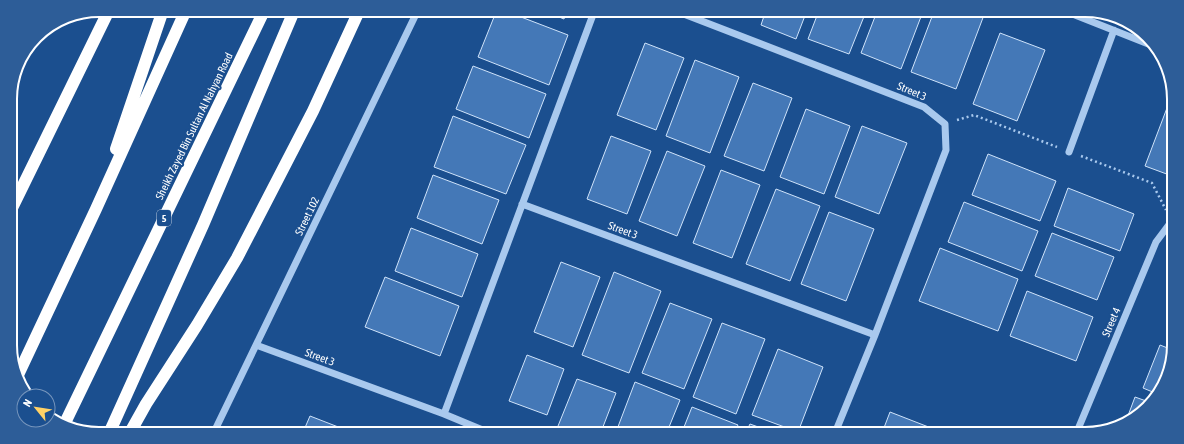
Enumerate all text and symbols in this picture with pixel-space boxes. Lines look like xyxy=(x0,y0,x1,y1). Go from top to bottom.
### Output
street label: Sheikh Zayed Bin Sultan Al Nahyan Road xyxy=(153,51,235,201)
street label: Street 3 xyxy=(895,79,929,103)
street label: Street 102 xyxy=(293,195,321,237)
road number: 5 xyxy=(157,210,171,226)
street label: Street 3 xyxy=(606,219,640,241)
street label: Street 4 xyxy=(1099,305,1123,339)
street label: Street 3 xyxy=(303,346,337,368)
north arrow xyxy=(16,388,56,428)
text: N xyxy=(21,397,34,409)

